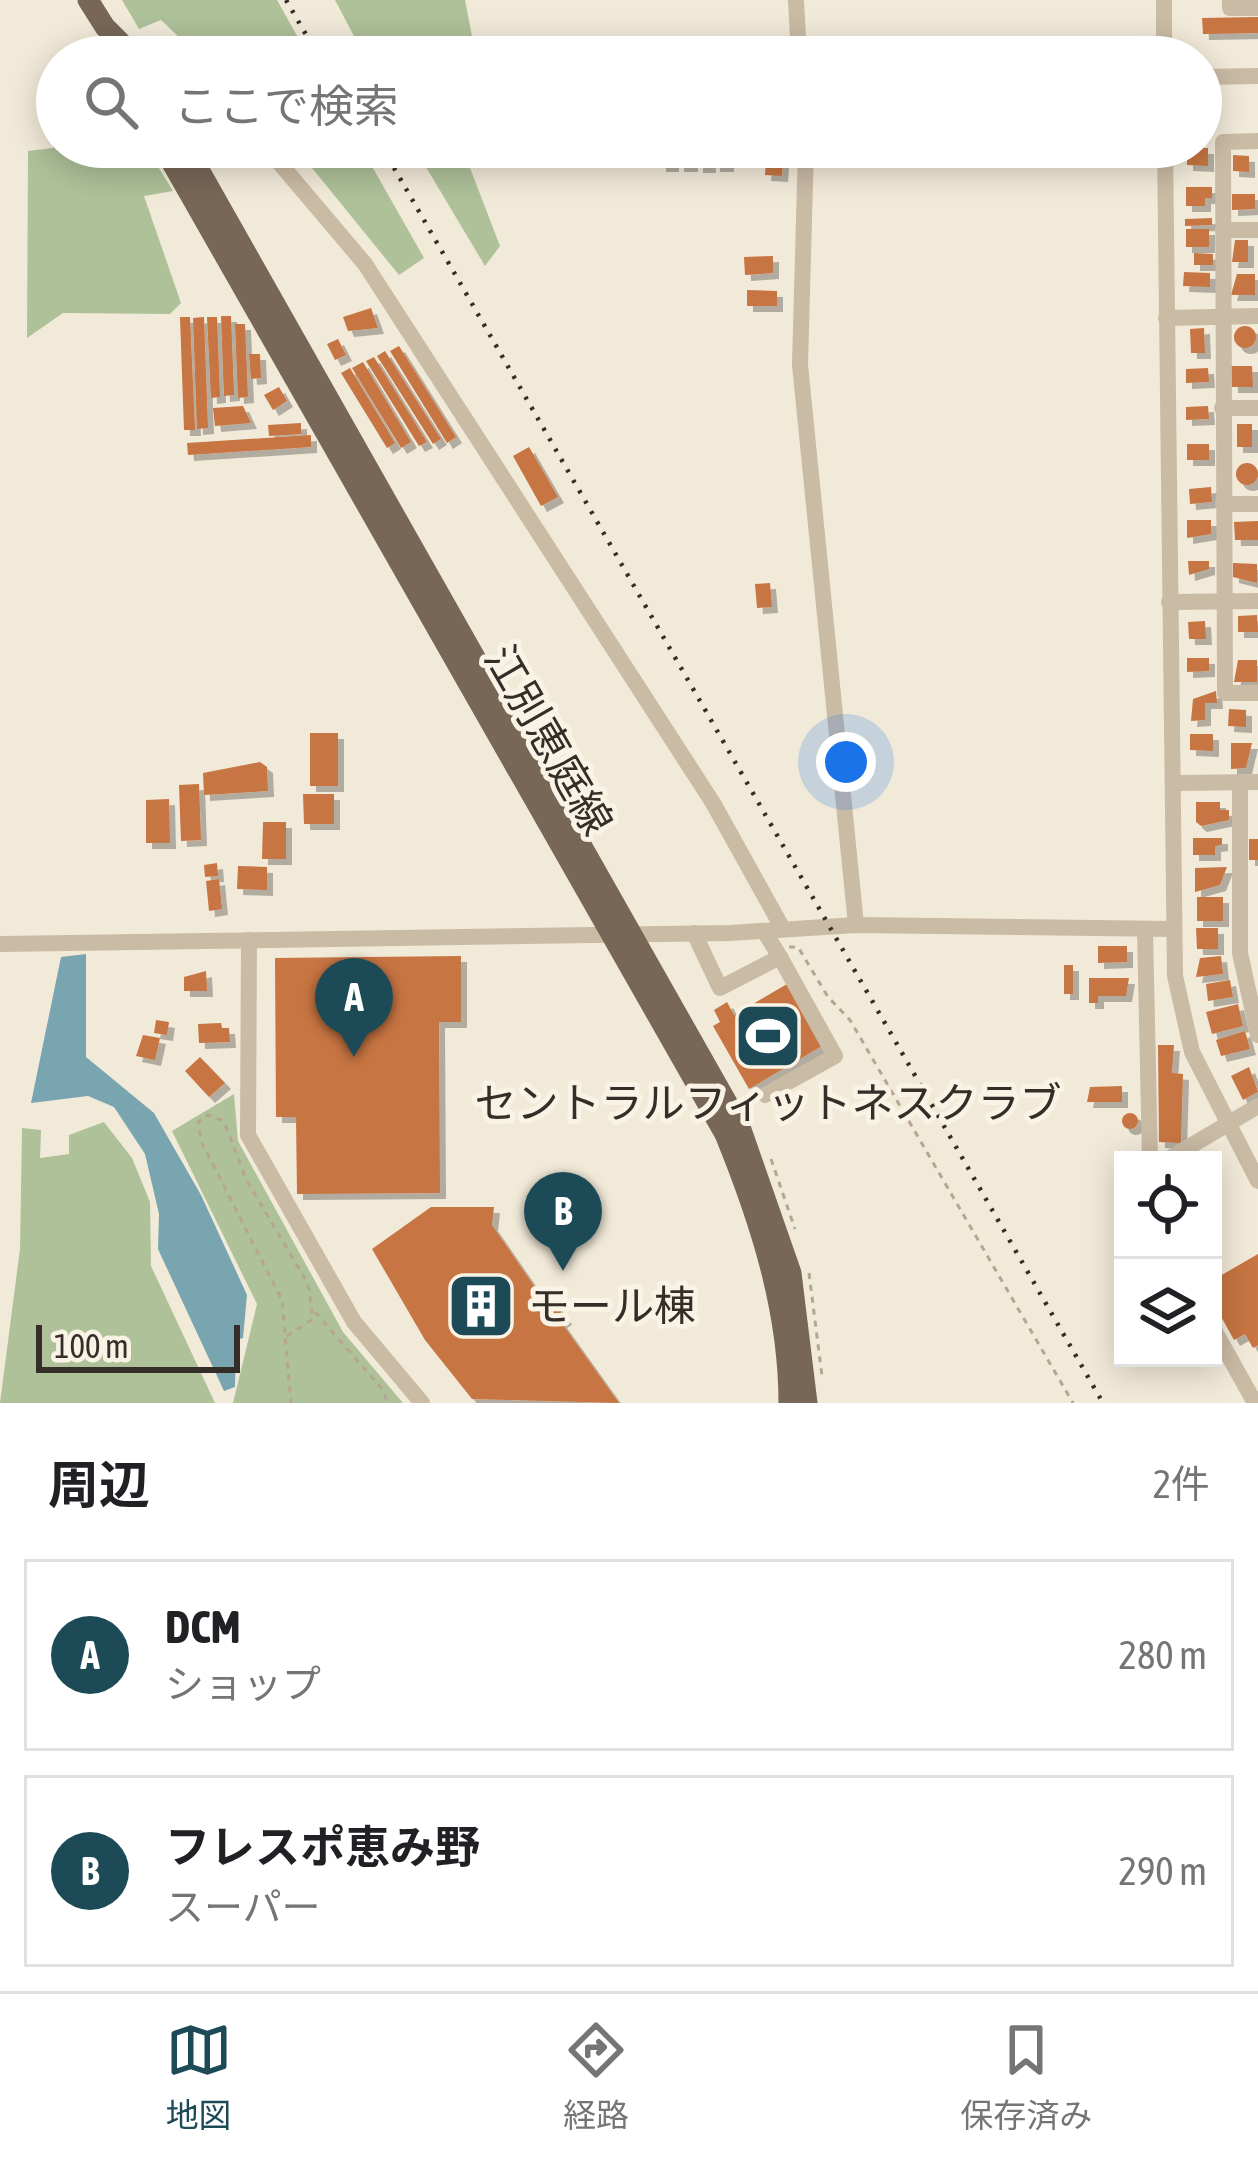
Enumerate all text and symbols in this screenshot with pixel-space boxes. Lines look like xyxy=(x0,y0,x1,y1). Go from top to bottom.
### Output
search box xyxy=(36,36,1222,168)
icon: search xyxy=(78,69,144,135)
text: ここで検索 xyxy=(174,80,399,132)
street label: 江別恵庭線 xyxy=(476,637,622,843)
your location xyxy=(816,732,876,792)
pin: A xyxy=(315,958,393,1057)
sports icon: セントラルフィットネスクラブ xyxy=(733,1001,803,1071)
place label: セントラルフィットネスクラブ xyxy=(474,1079,1062,1127)
map controls xyxy=(1114,1151,1222,1367)
button: locate xyxy=(1114,1151,1222,1259)
pin: B xyxy=(524,1172,602,1271)
button: layers xyxy=(1114,1259,1222,1367)
building icon: モール棟 xyxy=(446,1271,516,1341)
place label: モール棟 xyxy=(528,1282,696,1330)
scale bar xyxy=(36,1319,240,1372)
text: 100 m xyxy=(54,1327,129,1365)
text: 周辺 xyxy=(48,1455,150,1514)
text: 2件 xyxy=(1153,1462,1210,1506)
text: DCM xyxy=(165,1601,241,1653)
text: A xyxy=(80,1633,100,1677)
text: 280 m xyxy=(1119,1633,1207,1677)
text: ショップ xyxy=(165,1662,321,1706)
text: フレスポ恵み野 xyxy=(165,1821,480,1873)
text: B xyxy=(81,1849,99,1893)
text: 290 m xyxy=(1119,1849,1207,1893)
text: スーパー xyxy=(165,1885,321,1929)
tab: 地図 xyxy=(166,2017,232,2137)
tab: 経路 xyxy=(563,2017,629,2137)
tab: 保存済み xyxy=(960,2017,1092,2137)

